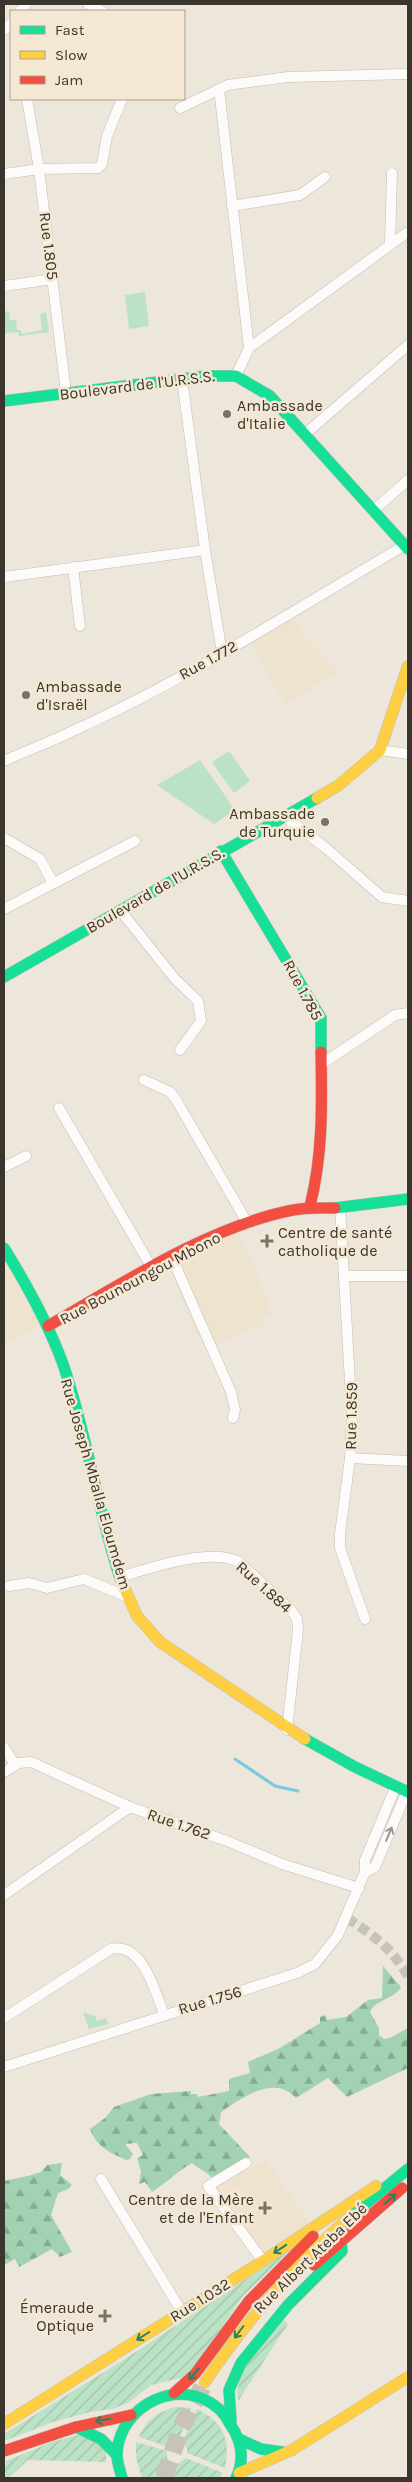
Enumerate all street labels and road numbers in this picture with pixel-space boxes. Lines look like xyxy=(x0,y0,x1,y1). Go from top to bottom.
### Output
street label: Rue 1.805 xyxy=(35,211,63,281)
street label: Boulevard de l'U.R.S.S. xyxy=(58,366,216,404)
street label: Rue 1.772 xyxy=(175,636,241,684)
street label: Boulevard de l'U.R.S.S. xyxy=(83,843,227,937)
street label: Rue 1.785 xyxy=(279,956,327,1024)
street label: Rue Bounoungou Mbono xyxy=(56,1228,224,1328)
street label: Rue Joseph Mballa Eloumdem xyxy=(57,1376,135,1592)
street label: Rue 1.859 xyxy=(341,1382,361,1450)
street label: Rue 1.884 xyxy=(232,1557,296,1617)
street label: Rue 1.762 xyxy=(145,1804,213,1844)
street label: Rue 1.756 xyxy=(176,1981,244,2019)
street label: Rue Albert Ateba Ebé xyxy=(249,2199,371,2317)
street label: Rue 1.032 xyxy=(166,2274,234,2326)

